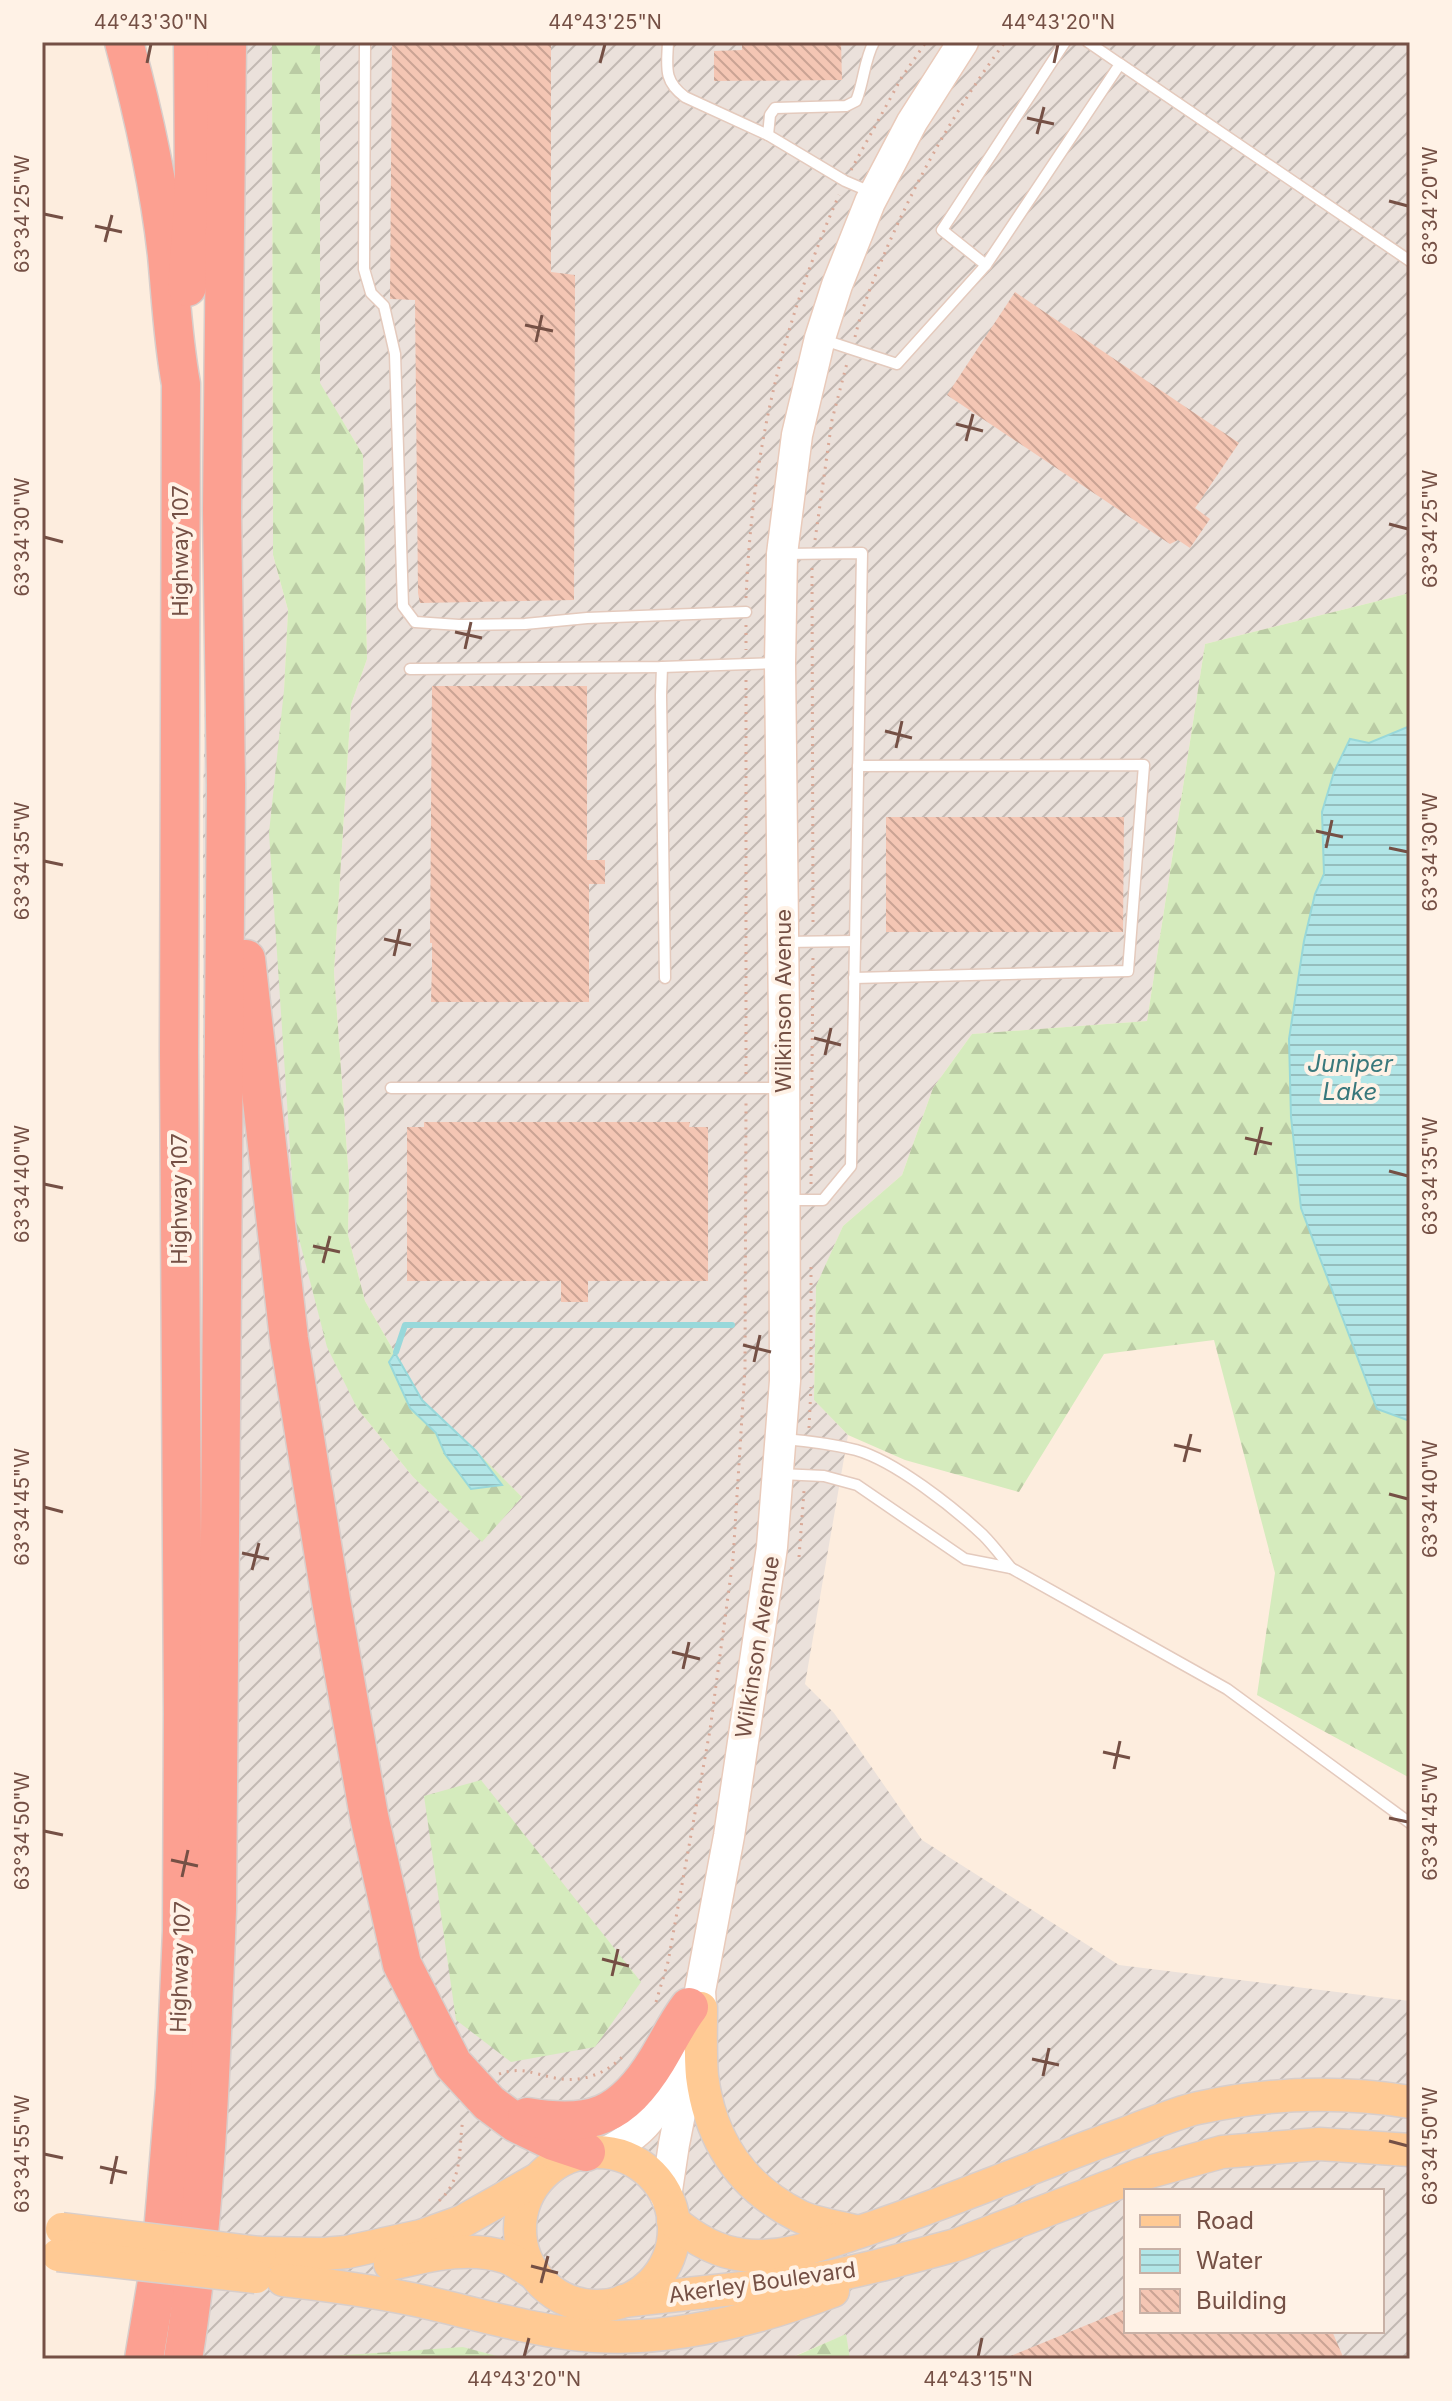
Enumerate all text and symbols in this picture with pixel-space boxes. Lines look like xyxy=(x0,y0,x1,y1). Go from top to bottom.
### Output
text: 44°43'30"N xyxy=(94,10,208,34)
text: 44°43'25"N xyxy=(548,10,662,34)
text: 44°43'20"N xyxy=(1001,10,1115,34)
text: 63°34'20"W xyxy=(1418,146,1442,265)
text: 63°34'25"W xyxy=(10,155,34,273)
text: 63°34'25"W xyxy=(1418,470,1442,588)
text: 63°34'30"W xyxy=(10,477,34,596)
street label: Highway 107 xyxy=(167,485,193,617)
text: 63°34'30"W xyxy=(1418,792,1442,911)
text: 63°34'35"W xyxy=(10,802,34,920)
street label: Wilkinson Avenue xyxy=(770,909,796,1093)
water label: Juniper Lake xyxy=(1307,1049,1394,1106)
text: 63°34'35"W xyxy=(1418,1117,1442,1235)
text: 63°34'40"W xyxy=(10,1125,34,1243)
street label: Highway 107 xyxy=(166,1133,192,1265)
text: 63°34'40"W xyxy=(1418,1440,1442,1558)
text: 63°34'45"W xyxy=(10,1448,34,1566)
street label: Wilkinson Avenue xyxy=(730,1554,784,1740)
text: 63°34'45"W xyxy=(1418,1763,1442,1881)
text: 63°34'50"W xyxy=(10,1771,34,1890)
street label: Highway 107 xyxy=(165,1901,195,2033)
text: 63°34'50"W xyxy=(1418,2086,1442,2205)
text: 63°34'55"W xyxy=(10,2095,34,2213)
legend xyxy=(1124,2189,1384,2333)
text: Road xyxy=(1196,2206,1254,2235)
text: Water xyxy=(1196,2246,1263,2275)
street label: Akerley Boulevard xyxy=(667,2256,857,2308)
text: Building xyxy=(1196,2286,1287,2315)
text: 44°43'20"N xyxy=(467,2367,581,2391)
text: 44°43'15"N xyxy=(923,2367,1033,2391)

